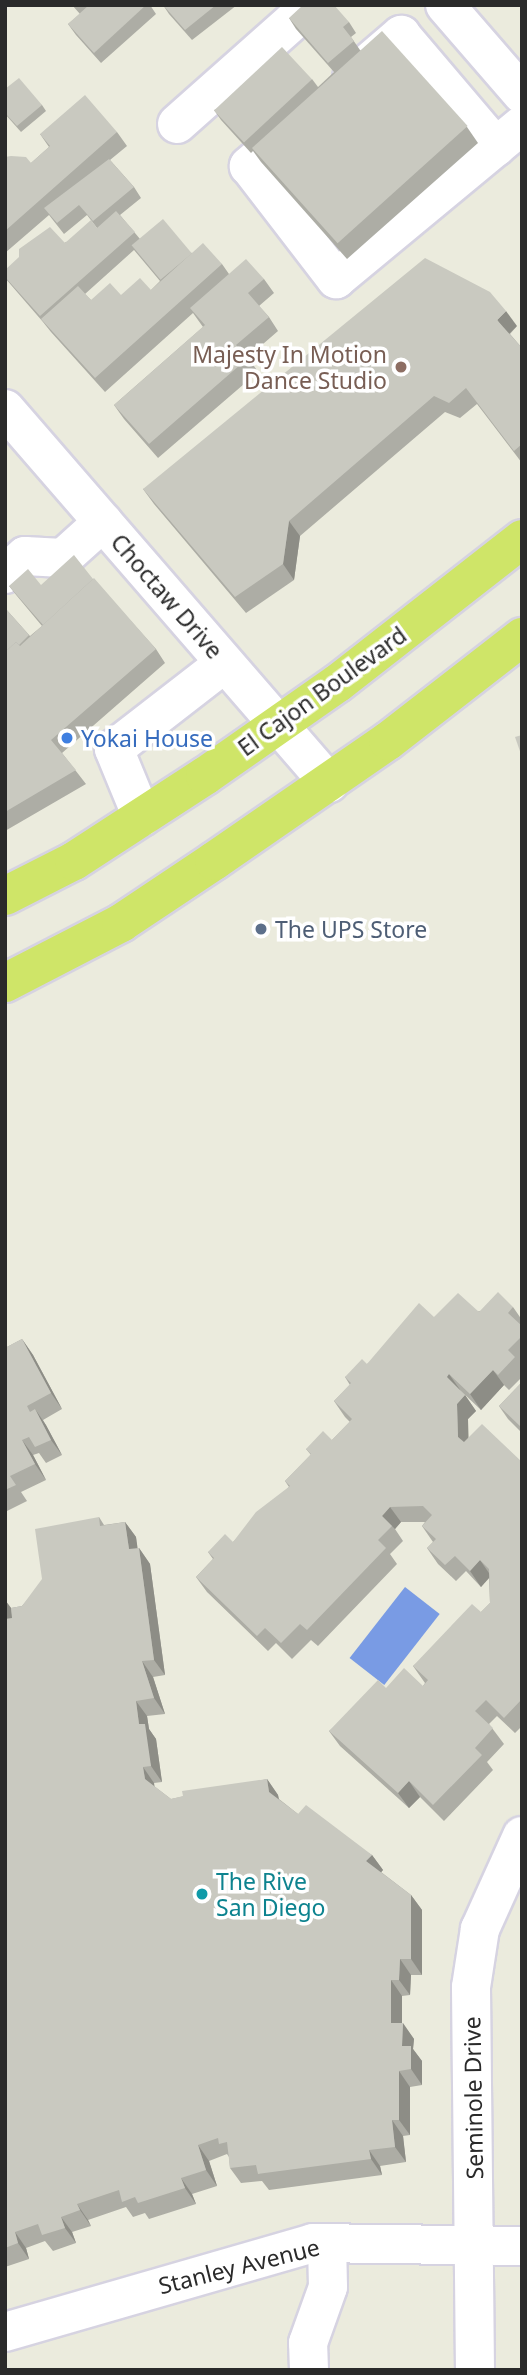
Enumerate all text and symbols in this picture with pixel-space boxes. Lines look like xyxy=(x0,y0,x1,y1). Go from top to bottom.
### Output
place label: Majesty In Motion Dance Studio xyxy=(192,340,387,394)
marker: Majesty In Motion Dance Studio xyxy=(393,359,409,375)
street label: Choctaw Drive xyxy=(105,528,229,664)
street label: El Cajon Boulevard xyxy=(232,621,412,761)
place label: Yokai House xyxy=(81,724,213,752)
marker: Yokai House xyxy=(59,730,75,746)
place label: The UPS Store xyxy=(275,915,427,943)
marker: The UPS Store xyxy=(253,921,269,937)
place label: The Rive San Diego xyxy=(216,1867,325,1921)
marker: The Rive San Diego xyxy=(194,1886,210,1902)
street label: Seminole Drive xyxy=(458,2016,488,2180)
street label: Stanley Avenue xyxy=(156,2233,322,2299)

